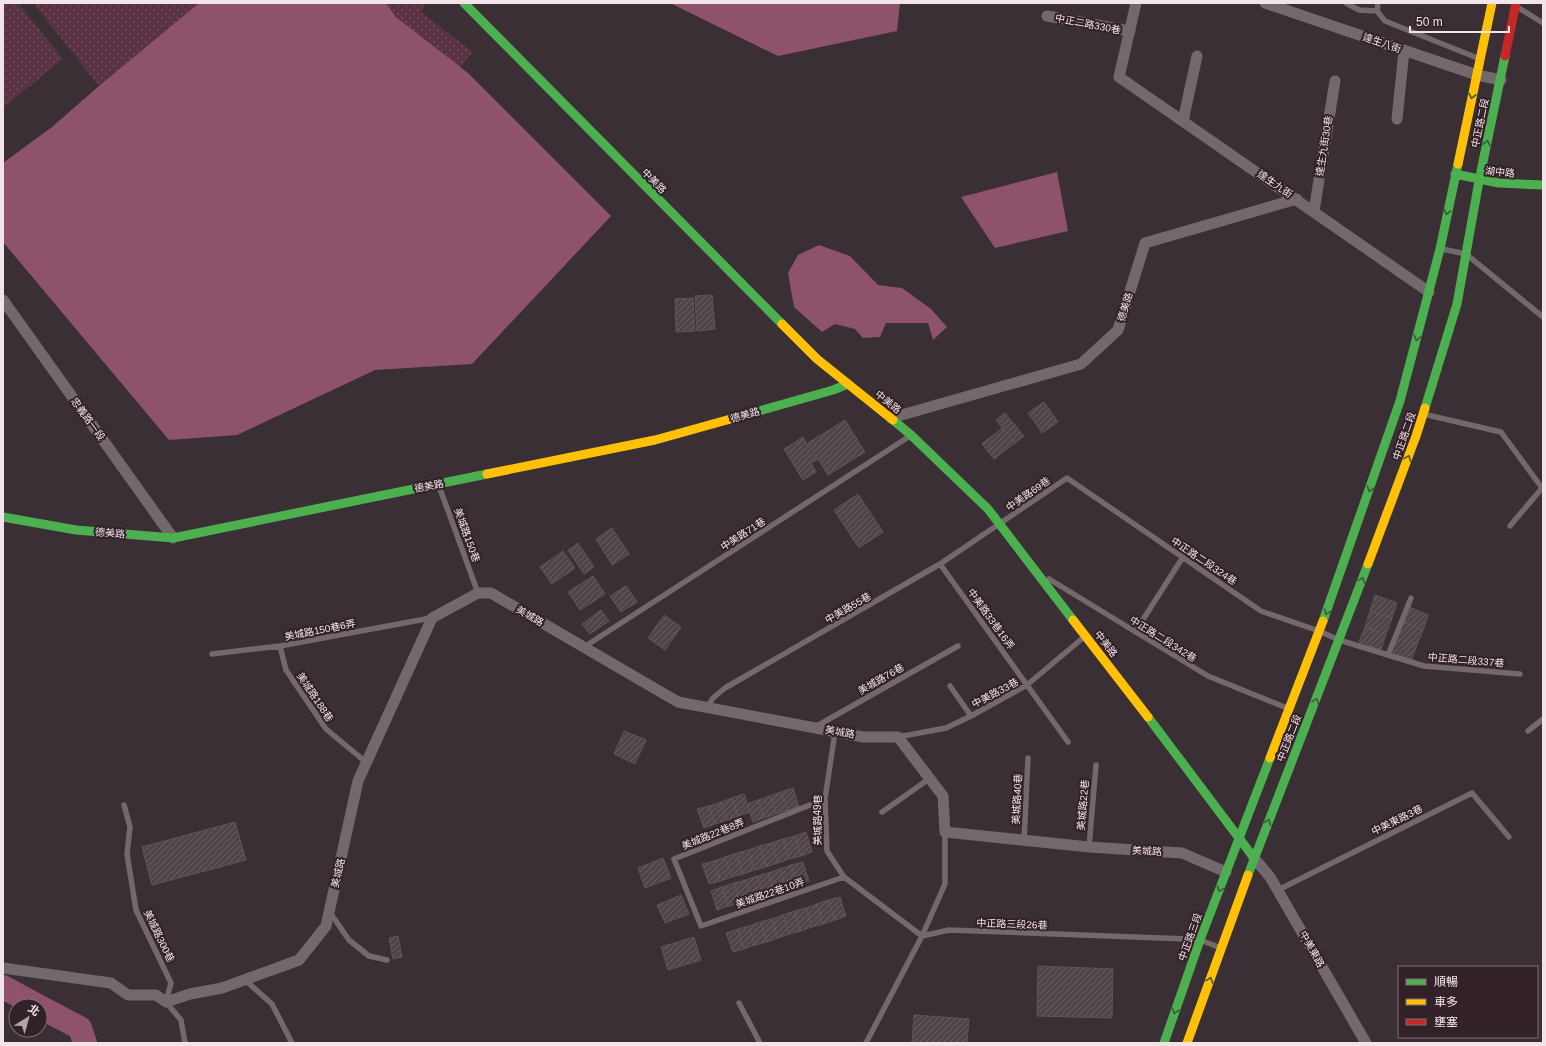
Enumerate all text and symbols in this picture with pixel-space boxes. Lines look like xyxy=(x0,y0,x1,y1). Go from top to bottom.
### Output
scale bar xyxy=(1410,8,1509,34)
street label: 中正二路330巷 xyxy=(1054,12,1122,36)
text: 50 m xyxy=(1416,15,1443,29)
street label: 達生八街 xyxy=(1361,31,1403,55)
one-way arrow xyxy=(1469,93,1477,99)
street label: 中正路二段 xyxy=(1469,97,1491,149)
street label: 達生九街30巷 xyxy=(1314,115,1334,177)
one-way arrow xyxy=(1483,139,1491,146)
street label: 湖中路 xyxy=(1485,165,1515,179)
street label: 中美路 xyxy=(640,166,668,196)
street label: 達生九街 xyxy=(1255,168,1295,200)
one-way arrow xyxy=(1444,209,1452,215)
street label: 德美路 xyxy=(1115,291,1135,323)
one-way arrow xyxy=(1413,335,1421,342)
street label: 中美路 xyxy=(873,388,903,416)
street label: 忠義路一段 xyxy=(69,396,107,442)
street label: 德美路 xyxy=(729,406,761,424)
street label: 中正路二段 xyxy=(1391,411,1417,461)
one-way arrow xyxy=(1403,455,1411,462)
street label: 中美路69巷 xyxy=(1004,475,1052,513)
street label: 德美路 xyxy=(413,478,445,494)
one-way arrow xyxy=(1366,485,1374,492)
street label: 美城路150巷 xyxy=(452,506,482,564)
street label: 中美路71巷 xyxy=(719,515,767,553)
street label: 德美路 xyxy=(95,526,125,540)
street label: 中正路二段324巷 xyxy=(1169,535,1239,587)
one-way arrow xyxy=(1357,576,1365,583)
street label: 中美路33巷16弄 xyxy=(965,587,1017,651)
street label: 中美路55巷 xyxy=(823,590,873,626)
street label: 美城路 xyxy=(514,604,546,628)
one-way arrow xyxy=(1323,608,1331,615)
street label: 中正路二段342巷 xyxy=(1128,614,1198,664)
street label: 美城路150巷6弄 xyxy=(283,618,357,642)
street label: 中美路 xyxy=(1092,629,1120,659)
street label: 中正路二段337巷 xyxy=(1427,651,1505,669)
street label: 美城路76巷 xyxy=(856,661,906,697)
street label: 美城路188巷 xyxy=(295,670,335,724)
street label: 中美路33巷 xyxy=(970,676,1020,710)
one-way arrow xyxy=(1311,698,1319,705)
street label: 中正路二段 xyxy=(1275,713,1303,763)
street label: 美城路 xyxy=(824,724,856,740)
street label: 美城路40巷 xyxy=(1010,773,1024,825)
street label: 美城路22巷 xyxy=(1075,779,1091,831)
street label: 美城路49巷 xyxy=(812,794,823,846)
street label: 中美東路3巷 xyxy=(1370,803,1424,837)
street label: 美城路22巷8弄 xyxy=(680,816,746,852)
one-way arrow xyxy=(1264,819,1272,826)
street label: 美城路 xyxy=(1132,845,1162,857)
street label: 美城路 xyxy=(329,857,347,889)
street label: 美城路22巷10弄 xyxy=(734,876,806,910)
one-way arrow xyxy=(1216,885,1224,892)
street label: 美城路300巷 xyxy=(142,908,176,964)
street label: 中正路三段 xyxy=(1176,912,1204,962)
street label: 中正路三段26巷 xyxy=(976,917,1048,931)
street label: 中美東路 xyxy=(1297,929,1327,969)
legend xyxy=(1398,966,1538,1038)
text: 順暢 xyxy=(1434,975,1458,989)
one-way arrow xyxy=(1205,977,1213,984)
text: 車多 xyxy=(1434,995,1458,1009)
north arrow xyxy=(8,998,48,1038)
text: 北 xyxy=(26,1002,42,1018)
one-way arrow xyxy=(1171,1007,1180,1014)
text: 壅塞 xyxy=(1434,1015,1458,1029)

